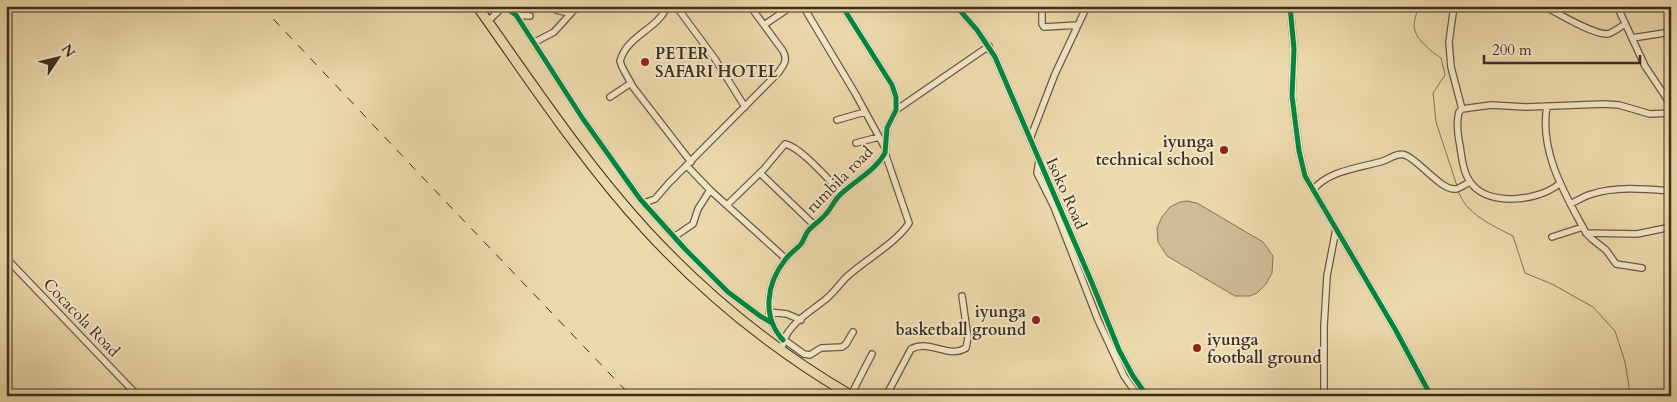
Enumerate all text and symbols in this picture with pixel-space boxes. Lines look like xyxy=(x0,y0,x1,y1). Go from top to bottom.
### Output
north arrow xyxy=(32,32,82,82)
scale bar xyxy=(1484,32,1641,64)
text: N xyxy=(57,40,80,61)
text: 200 m xyxy=(1492,40,1532,60)
place label: PETER SAFARI HOTEL xyxy=(655,43,779,83)
marker: PETER SAFARI HOTEL xyxy=(639,56,651,68)
place label: iyunga technical school xyxy=(1096,131,1214,171)
street label: rumbila road xyxy=(801,141,878,218)
marker: iyunga technical school xyxy=(1218,144,1230,156)
street label: Isoko Road xyxy=(1041,154,1092,233)
street label: Cocacola Road xyxy=(38,274,125,362)
place label: iyunga basketball ground xyxy=(895,301,1026,341)
marker: iyunga basketball ground xyxy=(1030,314,1042,326)
place label: iyunga football ground xyxy=(1207,329,1322,369)
marker: iyunga football ground xyxy=(1191,342,1203,354)

